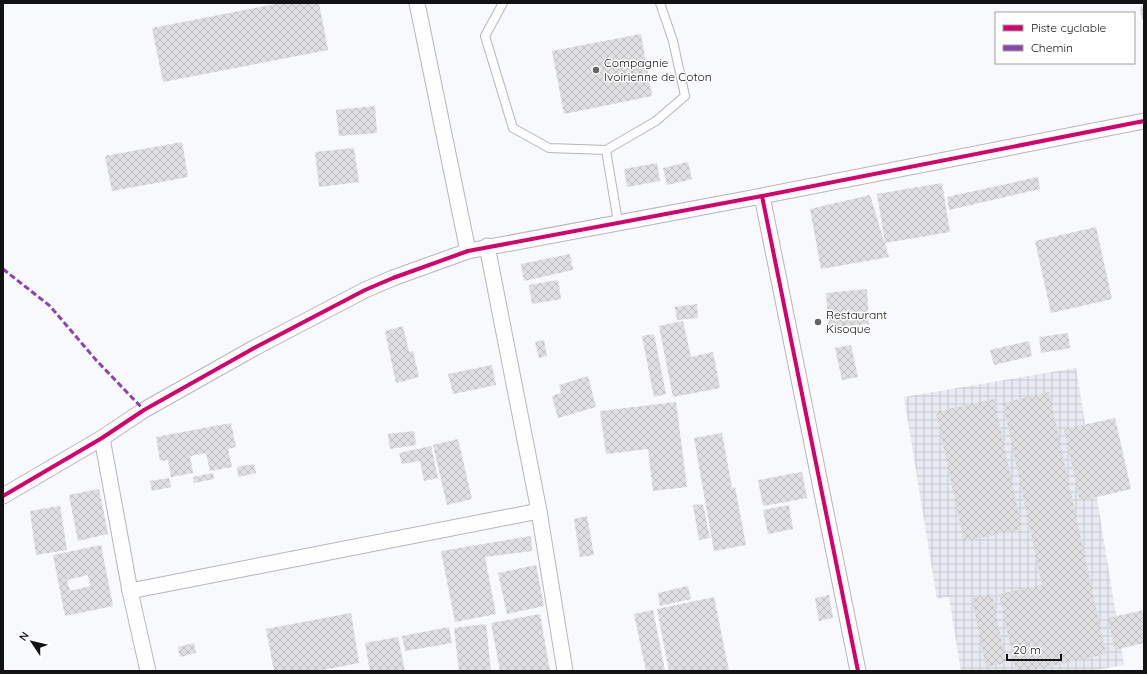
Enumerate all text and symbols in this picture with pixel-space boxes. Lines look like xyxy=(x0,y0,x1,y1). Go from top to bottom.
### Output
legend xyxy=(995,12,1135,64)
text: Piste cyclable xyxy=(1031,20,1107,35)
text: Chemin xyxy=(1031,40,1073,55)
place label: Compagnie Ivoirienne de Coton xyxy=(604,55,712,84)
marker: Compagnie Ivoirienne de Coton xyxy=(591,65,601,75)
place label: Restaurant Kisoque xyxy=(826,307,887,336)
marker: Restaurant Kisoque xyxy=(813,317,823,327)
north arrow xyxy=(12,622,52,662)
text: N xyxy=(16,629,32,644)
scale bar xyxy=(1007,636,1061,662)
text: 20 m xyxy=(1013,642,1041,657)

